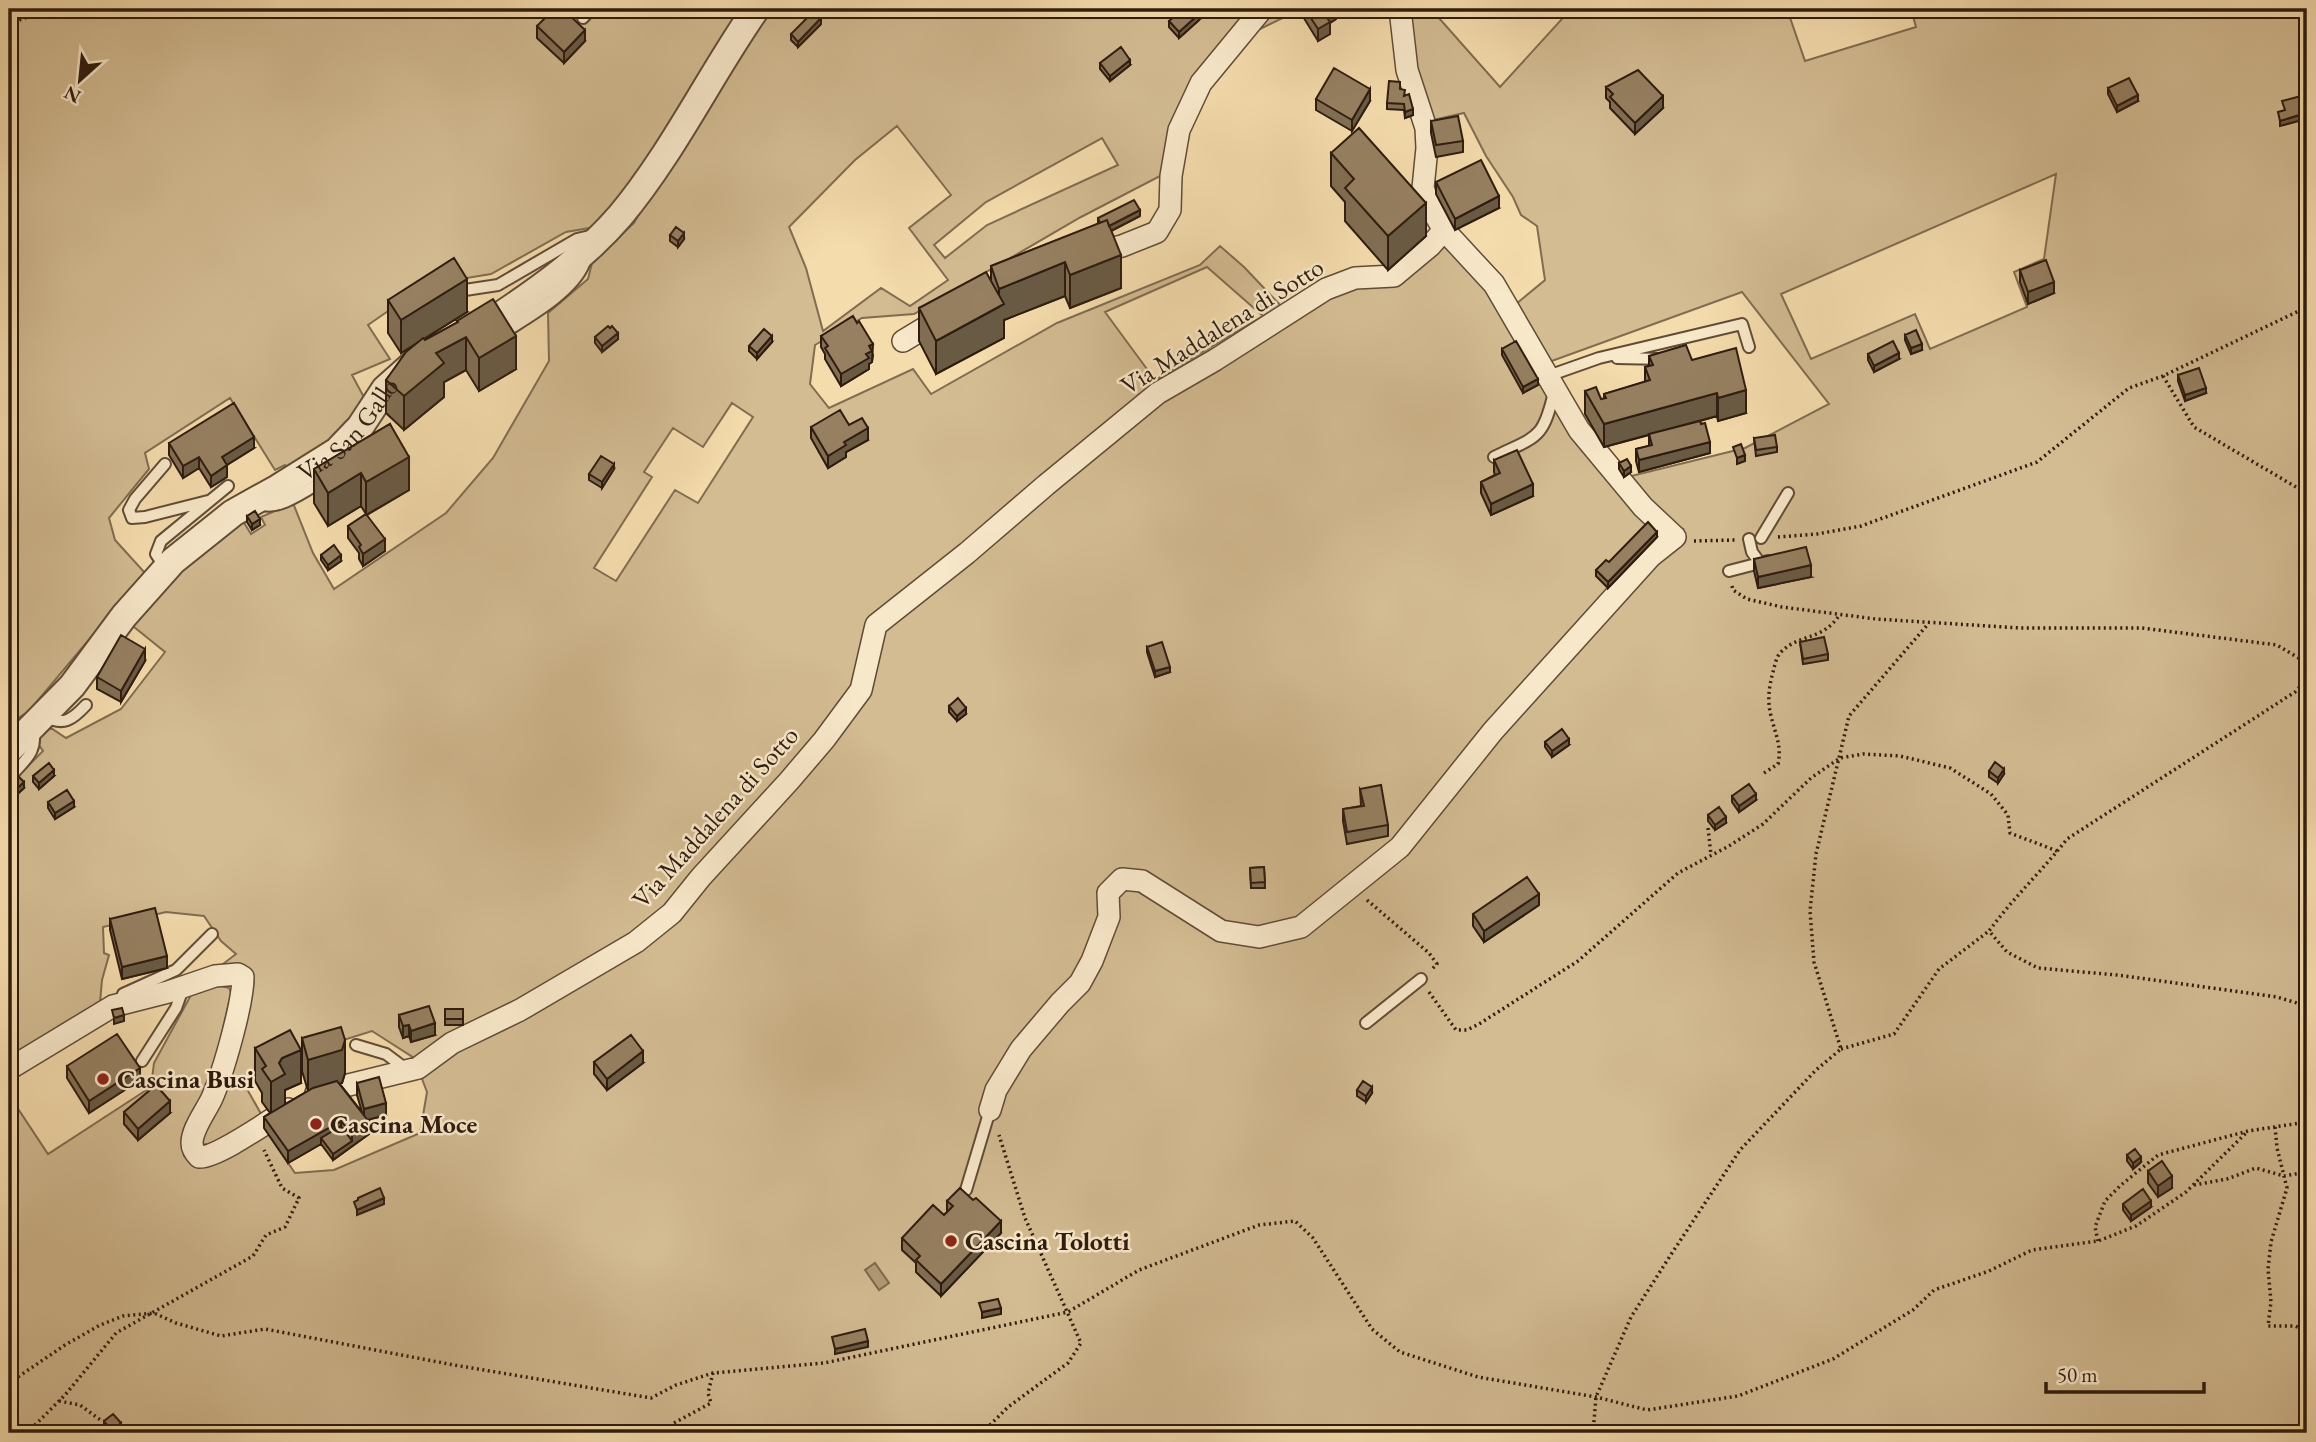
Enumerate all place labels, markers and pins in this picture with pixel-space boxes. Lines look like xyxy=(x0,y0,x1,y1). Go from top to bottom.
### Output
place label: Cascina Busi xyxy=(117,1062,254,1096)
marker: Cascina Busi xyxy=(95,1071,111,1087)
place label: Cascina Moce xyxy=(330,1107,477,1141)
marker: Cascina Moce xyxy=(308,1116,324,1132)
place label: Cascina Tolotti xyxy=(965,1224,1130,1258)
marker: Cascina Tolotti xyxy=(943,1233,959,1249)

